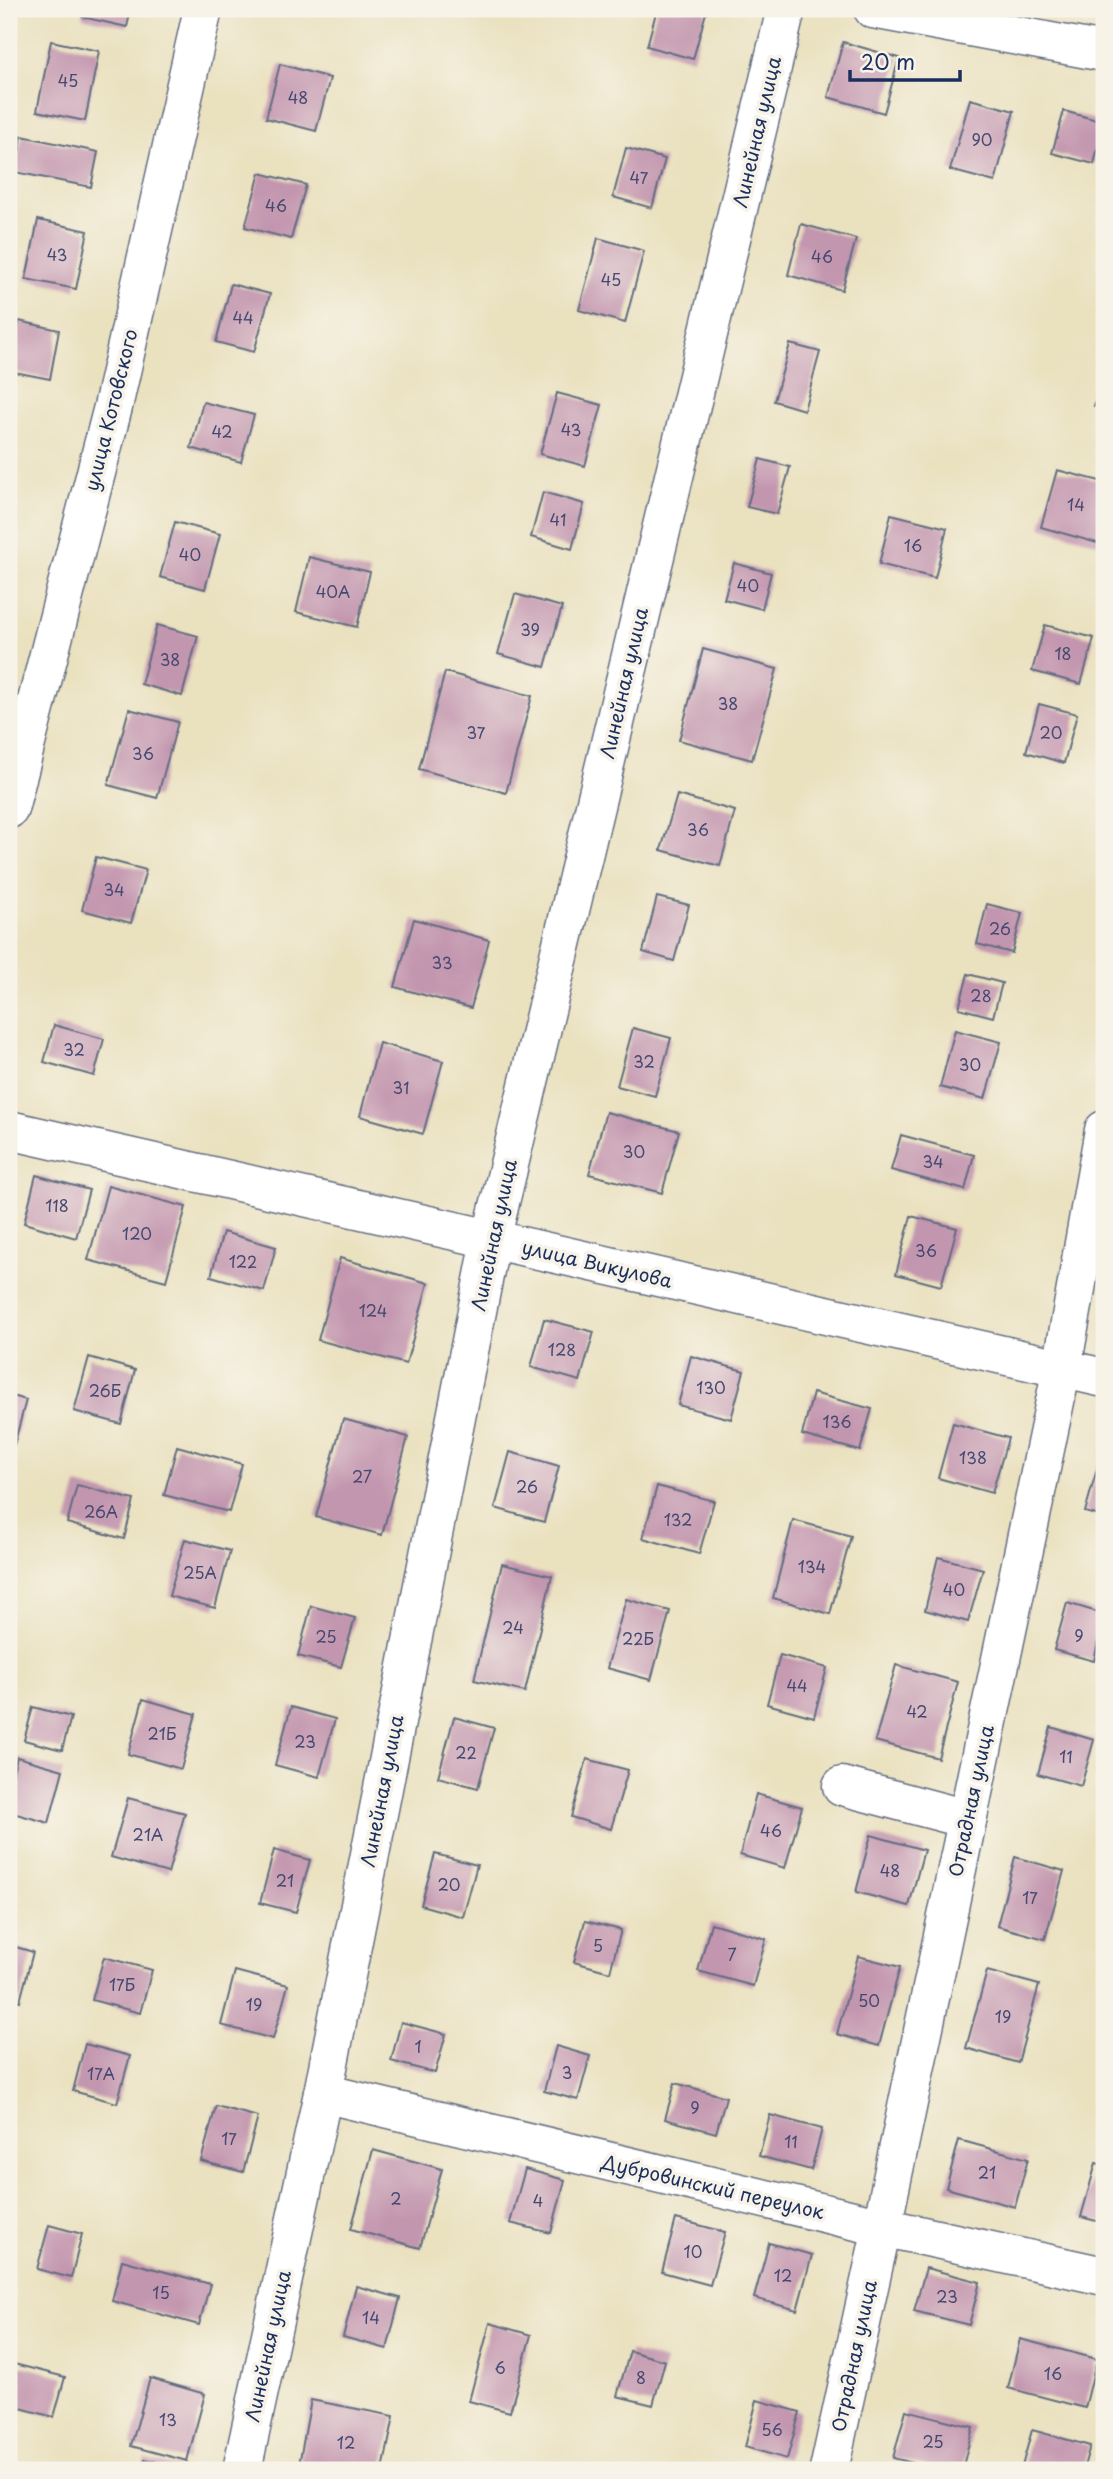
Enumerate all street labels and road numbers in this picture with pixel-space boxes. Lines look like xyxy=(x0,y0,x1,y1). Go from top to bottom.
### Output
street label: Линейная улица xyxy=(725,53,787,210)
street label: улица Котовского xyxy=(76,326,144,494)
street label: Линейная улица xyxy=(592,604,654,761)
street label: Линейная улица xyxy=(463,1156,523,1313)
street label: улица Викулова xyxy=(519,1232,675,1294)
street label: Линейная улица xyxy=(353,1712,409,1869)
street label: Отрадная улица xyxy=(940,1722,1000,1879)
street label: Дубровинский переулок xyxy=(598,2147,828,2225)
street label: Линейная улица xyxy=(237,2267,297,2424)
street label: Отрадная улица xyxy=(823,2277,883,2434)

